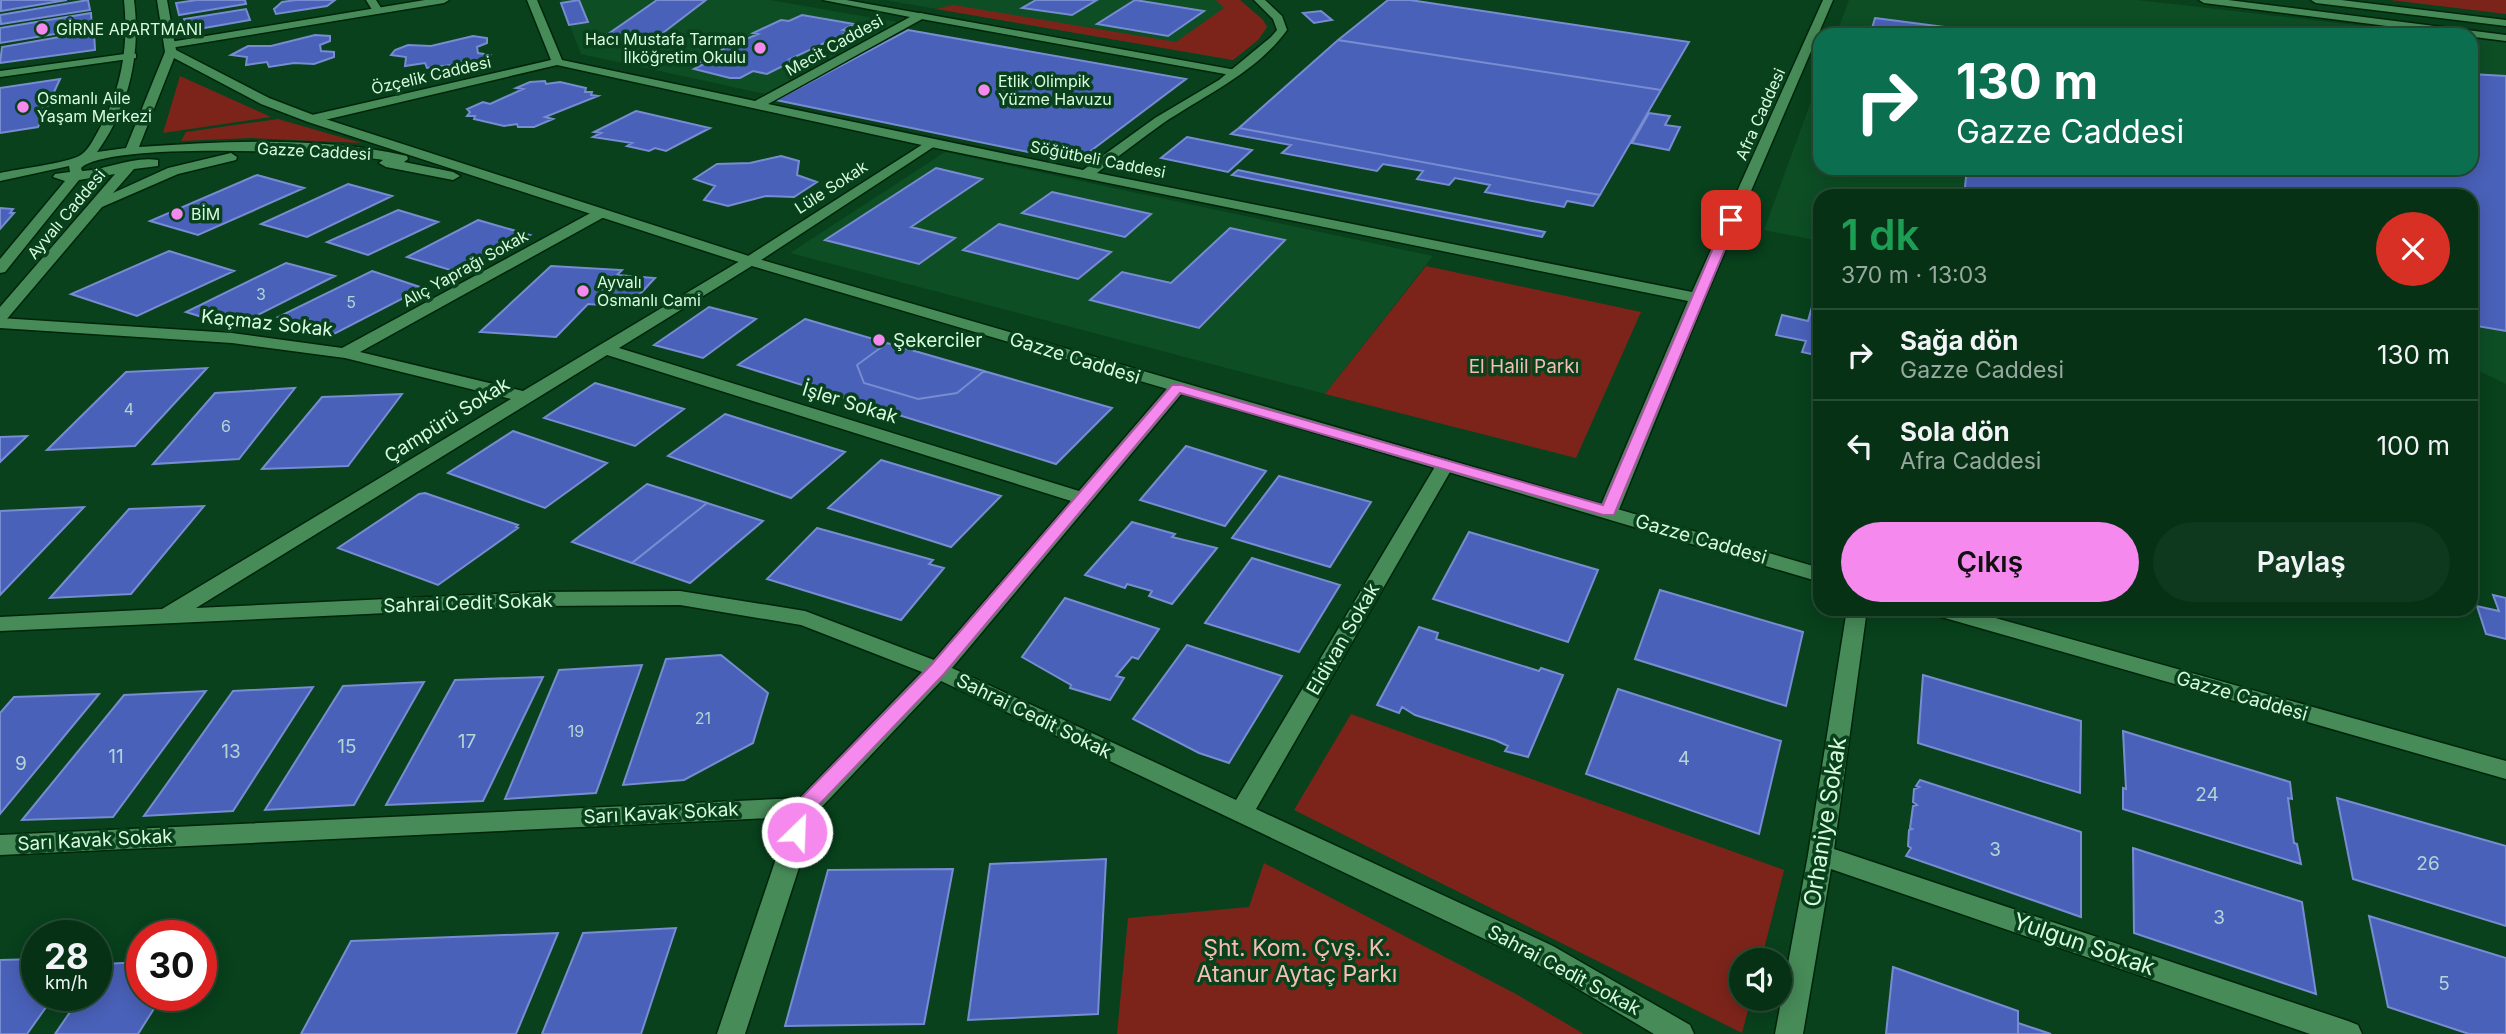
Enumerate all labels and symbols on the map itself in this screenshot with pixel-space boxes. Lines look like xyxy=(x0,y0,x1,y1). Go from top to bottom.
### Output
street label: Mecit Caddesi xyxy=(782,10,886,80)
place label: GİRNE APARTMANI xyxy=(56,19,202,39)
marker: GİRNE APARTMANI xyxy=(34,21,50,37)
place label: Hacı Mustafa Tarman İlköğretim Okulu xyxy=(585,29,746,67)
marker: Hacı Mustafa Tarman İlköğretim Okulu xyxy=(752,40,768,56)
street label: Özçelik Caddesi xyxy=(369,52,493,98)
street label: Afra Caddesi xyxy=(1731,65,1789,163)
place label: Etlik Olimpik Yüzme Havuzu xyxy=(998,71,1112,109)
marker: Etlik Olimpik Yüzme Havuzu xyxy=(976,82,992,98)
place label: Osmanlı Aile Yaşam Merkezi xyxy=(37,88,152,126)
marker: Osmanlı Aile Yaşam Merkezi xyxy=(15,99,31,115)
street label: Söğütbeli Caddesi xyxy=(1029,136,1167,182)
street label: Gazze Caddesi xyxy=(257,138,371,164)
street label: Lüle Sokak xyxy=(791,156,871,218)
street label: Ayvalı Caddesi xyxy=(23,165,109,263)
pin xyxy=(1701,190,1761,250)
place label: BİM xyxy=(191,204,220,224)
marker: BİM xyxy=(169,206,185,222)
street label: Alıç Yaprağı Sokak xyxy=(399,225,531,311)
place label: Ayvalı Osmanlı Cami xyxy=(597,272,701,310)
marker: Ayvalı Osmanlı Cami xyxy=(575,283,591,299)
house number: 3 xyxy=(256,284,266,304)
house number: 5 xyxy=(346,292,356,312)
street label: Kaçmaz Sokak xyxy=(200,305,335,341)
street label: Gazze Caddesi xyxy=(1007,327,1143,389)
place label: Şekerciler xyxy=(893,329,982,352)
marker: Şekerciler xyxy=(871,332,887,348)
park label: El Halil Parkı xyxy=(1469,355,1579,378)
street label: Çampürü Sokak xyxy=(380,372,514,468)
street label: İşler Sokak xyxy=(800,378,901,429)
house number: 4 xyxy=(124,399,134,419)
house number: 6 xyxy=(221,416,231,436)
street label: Gazze Caddesi xyxy=(1633,509,1769,569)
street label: Eldivan Sokak xyxy=(1302,579,1385,699)
street label: Sahrai Cedit Sokak xyxy=(383,589,554,617)
street label: Gazze Caddesi xyxy=(2174,666,2310,726)
street label: Sahrai Cedit Sokak xyxy=(953,668,1116,764)
house number: 21 xyxy=(695,708,711,728)
house number: 19 xyxy=(568,721,584,741)
house number: 17 xyxy=(458,730,476,753)
house number: 15 xyxy=(337,735,357,758)
street label: Orhaniye Sokak xyxy=(1798,735,1852,909)
house number: 13 xyxy=(221,740,241,763)
house number: 11 xyxy=(108,745,124,768)
house number: 4 xyxy=(1678,747,1690,770)
house number: 9 xyxy=(15,752,27,775)
house number: 24 xyxy=(2195,783,2219,806)
position arrow xyxy=(760,795,834,869)
street label: Sarı Kavak Sokak xyxy=(583,797,740,829)
street label: Sarı Kavak Sokak xyxy=(17,824,174,856)
house number: 3 xyxy=(1989,838,2001,861)
house number: 26 xyxy=(2416,852,2440,875)
house number: 3 xyxy=(2213,906,2225,929)
street label: Yulgun Sokak xyxy=(2009,907,2159,982)
speed limit sign: 30 xyxy=(126,920,217,1011)
street label: Sahrai Cedit Sokak xyxy=(1484,920,1645,1020)
park label: Şht. Kom. Çvş. K. Atanur Aytaç Parkı xyxy=(1197,934,1397,988)
house number: 5 xyxy=(2438,972,2450,995)

